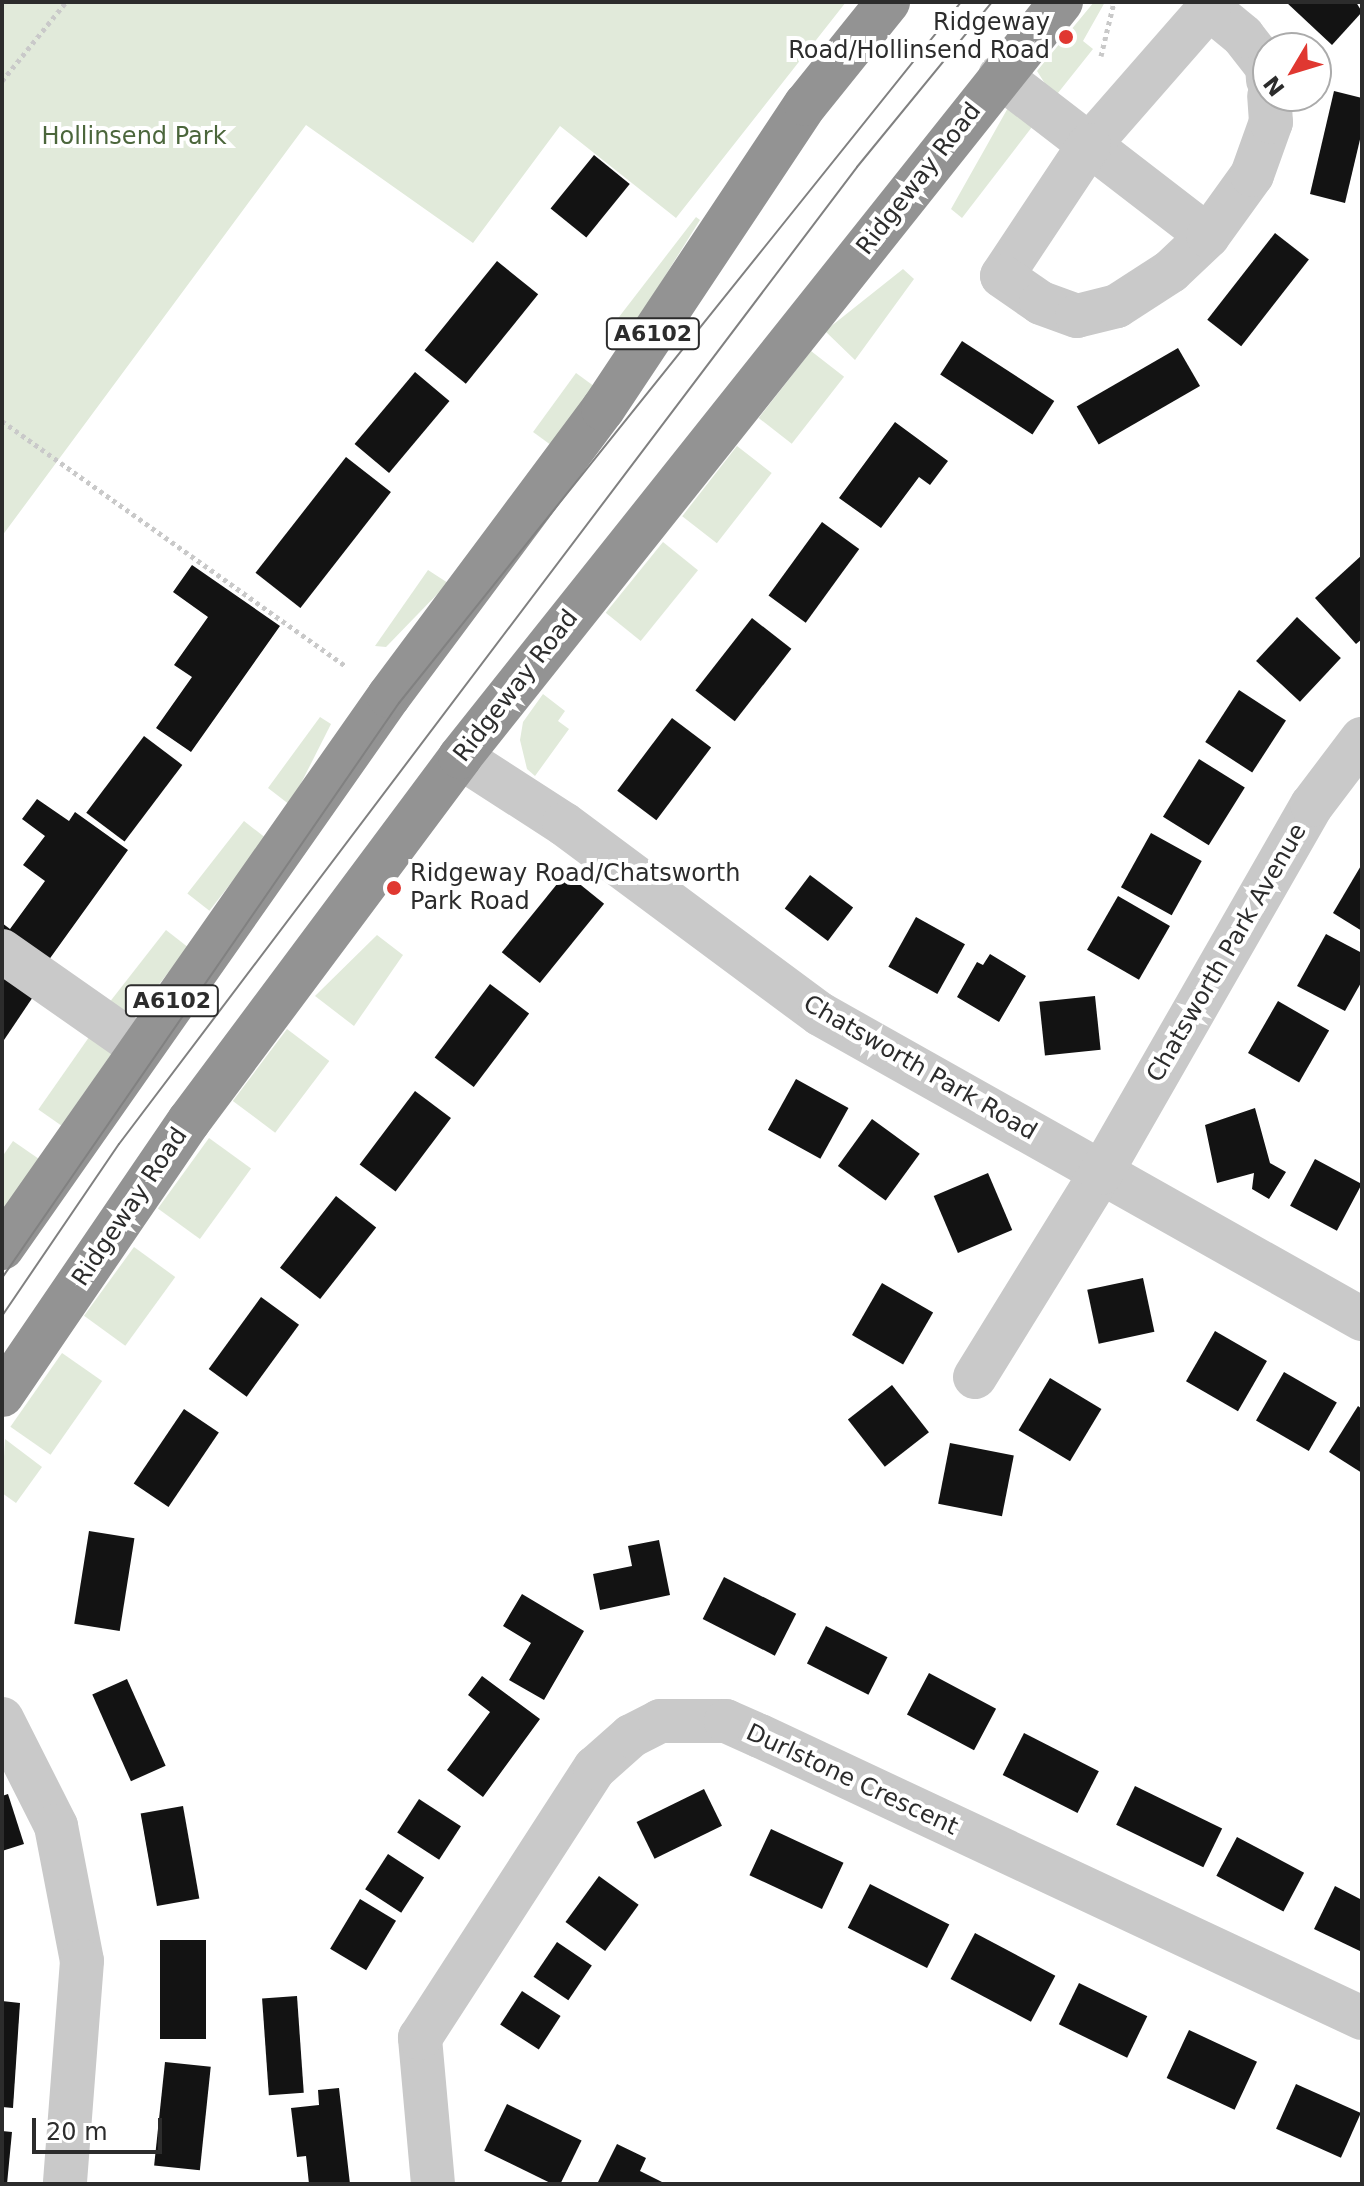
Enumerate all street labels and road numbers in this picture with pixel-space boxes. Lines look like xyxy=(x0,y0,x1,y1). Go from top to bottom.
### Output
street label: Ridgeway Road xyxy=(851,97,987,261)
road number: A6102 xyxy=(605,316,701,352)
street label: Ridgeway Road xyxy=(448,604,584,768)
street label: Chatsworth Park Avenue xyxy=(1141,819,1313,1087)
road number: A6102 xyxy=(124,983,220,1019)
street label: Chatsworth Park Road xyxy=(798,989,1042,1147)
street label: Ridgeway Road xyxy=(66,1122,194,1292)
street label: Durlstone Crescent xyxy=(742,1718,962,1842)

